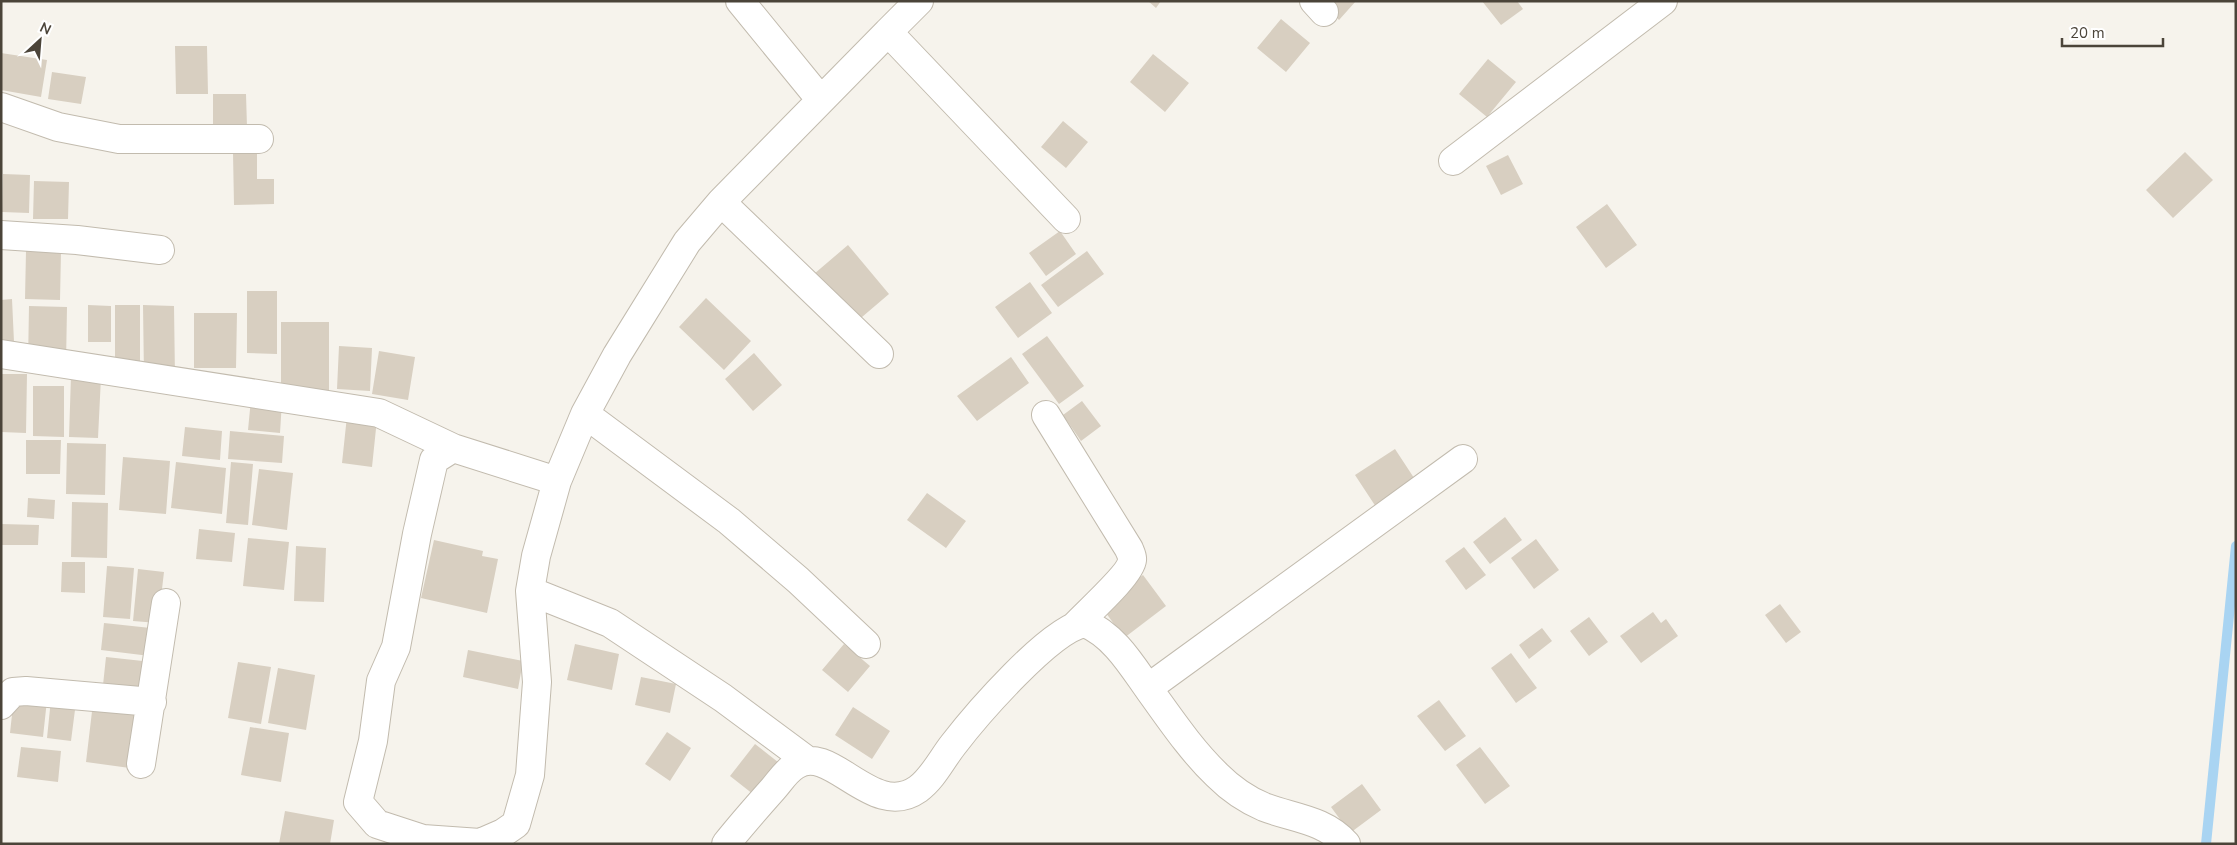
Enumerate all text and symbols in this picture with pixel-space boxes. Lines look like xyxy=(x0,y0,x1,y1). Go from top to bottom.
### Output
north arrow xyxy=(15,15,65,65)
scale bar xyxy=(2062,15,2163,47)
text: N xyxy=(37,18,54,40)
text: 20 m xyxy=(2070,23,2105,43)

